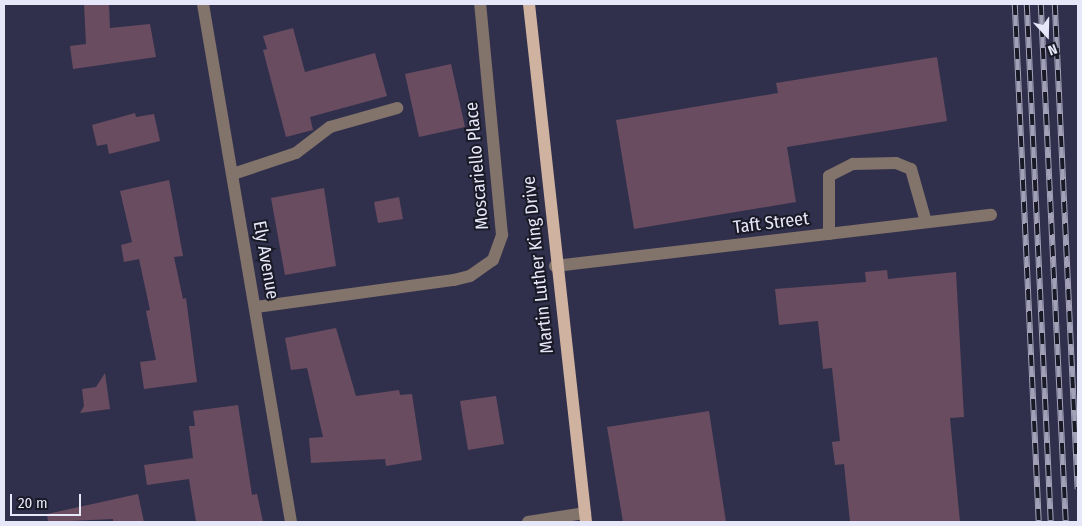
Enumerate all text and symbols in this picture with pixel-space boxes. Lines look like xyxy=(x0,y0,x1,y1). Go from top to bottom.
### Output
north arrow xyxy=(1022,10,1072,60)
text: N xyxy=(1046,40,1060,59)
street label: Moscariello Place xyxy=(461,101,493,231)
street label: Martin Luther King Drive xyxy=(518,175,558,355)
street label: Taft Street xyxy=(732,208,810,238)
street label: Ely Avenue xyxy=(248,219,284,301)
scale bar xyxy=(12,484,84,516)
text: 20 m xyxy=(18,494,48,512)

